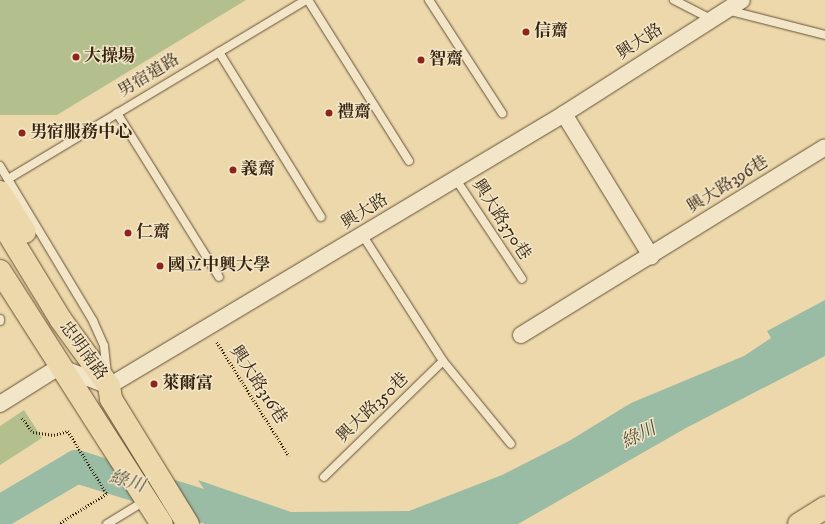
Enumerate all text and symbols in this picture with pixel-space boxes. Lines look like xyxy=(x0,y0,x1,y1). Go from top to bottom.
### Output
street label: 興大路 xyxy=(613,20,667,64)
place label: 信齋 xyxy=(534,22,568,42)
marker: 信齋 xyxy=(521,27,531,37)
place label: 大操場 xyxy=(84,47,135,67)
street label: 男宿道路 xyxy=(115,50,183,102)
place label: 智齋 xyxy=(429,50,463,70)
marker: 大操場 xyxy=(71,52,81,62)
marker: 智齋 xyxy=(416,55,426,65)
place label: 禮齋 xyxy=(337,103,371,123)
marker: 禮齋 xyxy=(324,108,334,118)
place label: 男宿服務中心 xyxy=(30,123,132,143)
marker: 男宿服務中心 xyxy=(17,128,27,138)
street label: 興大路396巷 xyxy=(684,152,772,218)
place label: 義齋 xyxy=(241,160,275,180)
marker: 義齋 xyxy=(228,165,238,175)
street label: 興大路370巷 xyxy=(467,176,535,264)
street label: 興大路 xyxy=(338,190,392,234)
place label: 仁齋 xyxy=(136,223,170,243)
marker: 仁齋 xyxy=(123,228,133,238)
place label: 國立中興大學 xyxy=(168,256,270,276)
marker: 國立中興大學 xyxy=(155,261,165,271)
street label: 忠明南路 xyxy=(55,317,111,385)
street label: 興大路316巷 xyxy=(225,342,291,428)
street label: 興大路350巷 xyxy=(333,369,413,447)
place label: 萊爾富 xyxy=(162,374,213,394)
marker: 萊爾富 xyxy=(149,379,159,389)
water label: 綠川 xyxy=(618,418,660,454)
water label: 綠川 xyxy=(107,466,147,498)

